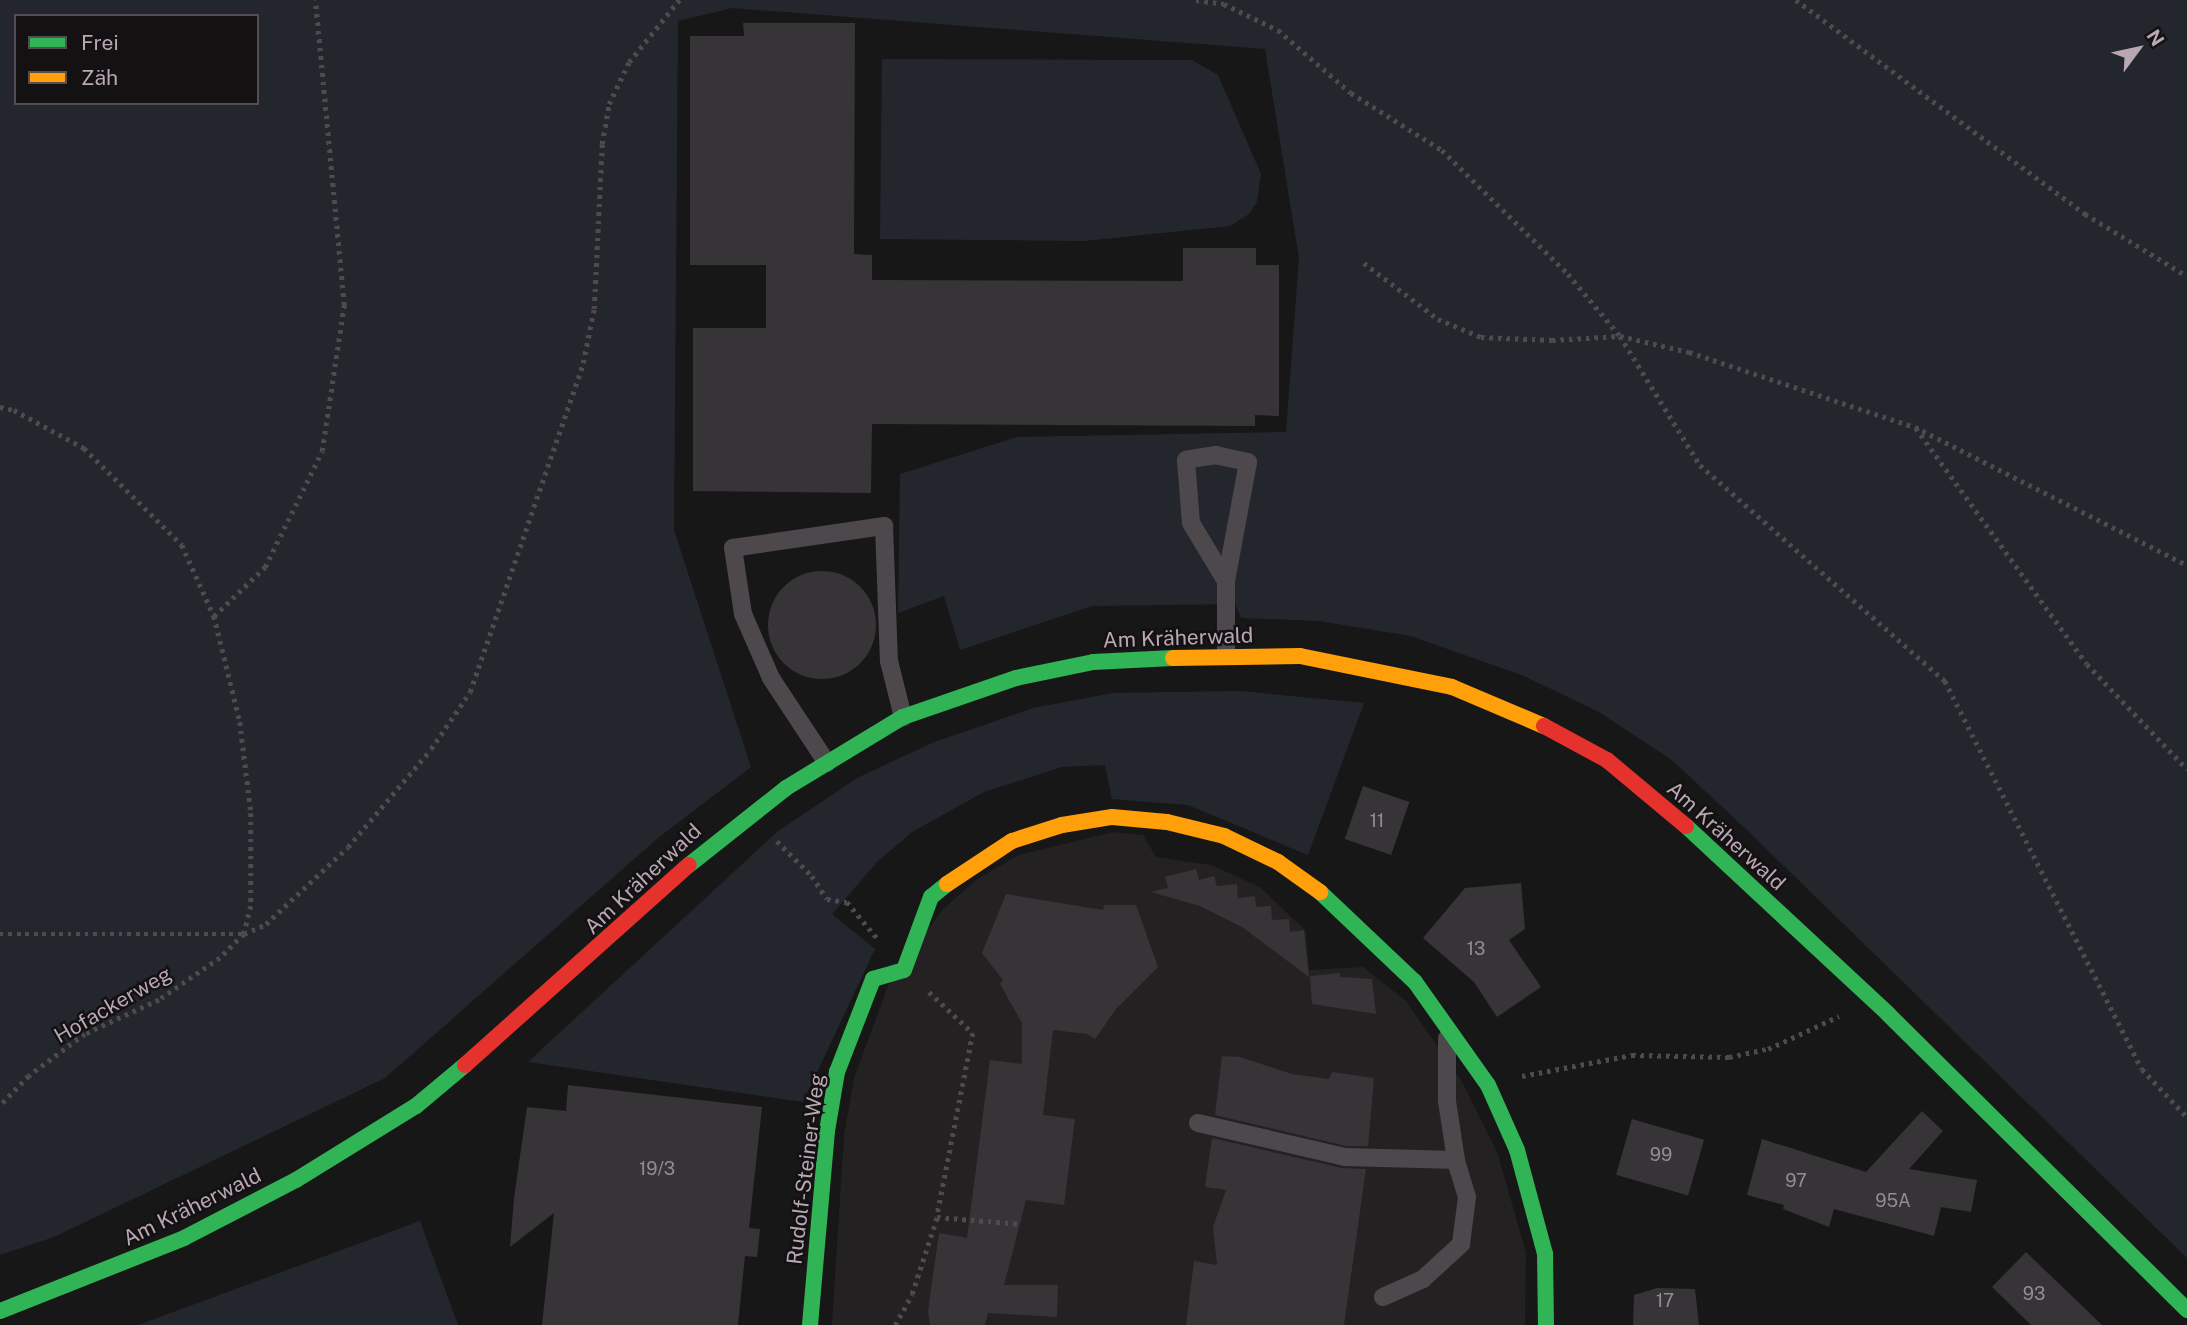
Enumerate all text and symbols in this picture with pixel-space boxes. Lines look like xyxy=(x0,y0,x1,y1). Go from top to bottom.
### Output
legend xyxy=(14,14,259,105)
north arrow xyxy=(2103,14,2173,84)
text: N xyxy=(2142,25,2169,50)
text: Frei xyxy=(81,30,119,55)
text: Zäh xyxy=(81,65,118,90)
street label: Am Kräherwald xyxy=(1102,623,1254,653)
street label: Am Kräherwald xyxy=(1662,776,1790,896)
house number: 11 xyxy=(1370,810,1384,832)
street label: Am Kräherwald xyxy=(579,818,707,940)
house number: 13 xyxy=(1467,938,1485,960)
street label: Hofackerweg xyxy=(50,961,176,1049)
street label: Rudolf-Steiner-Weg xyxy=(782,1072,830,1266)
house number: 99 xyxy=(1650,1144,1672,1166)
house number: 19/3 xyxy=(639,1158,675,1180)
street label: Am Kräherwald xyxy=(119,1163,265,1251)
house number: 97 xyxy=(1785,1170,1807,1192)
house number: 95A xyxy=(1875,1190,1911,1212)
house number: 93 xyxy=(2023,1283,2045,1305)
house number: 17 xyxy=(1656,1290,1674,1312)

